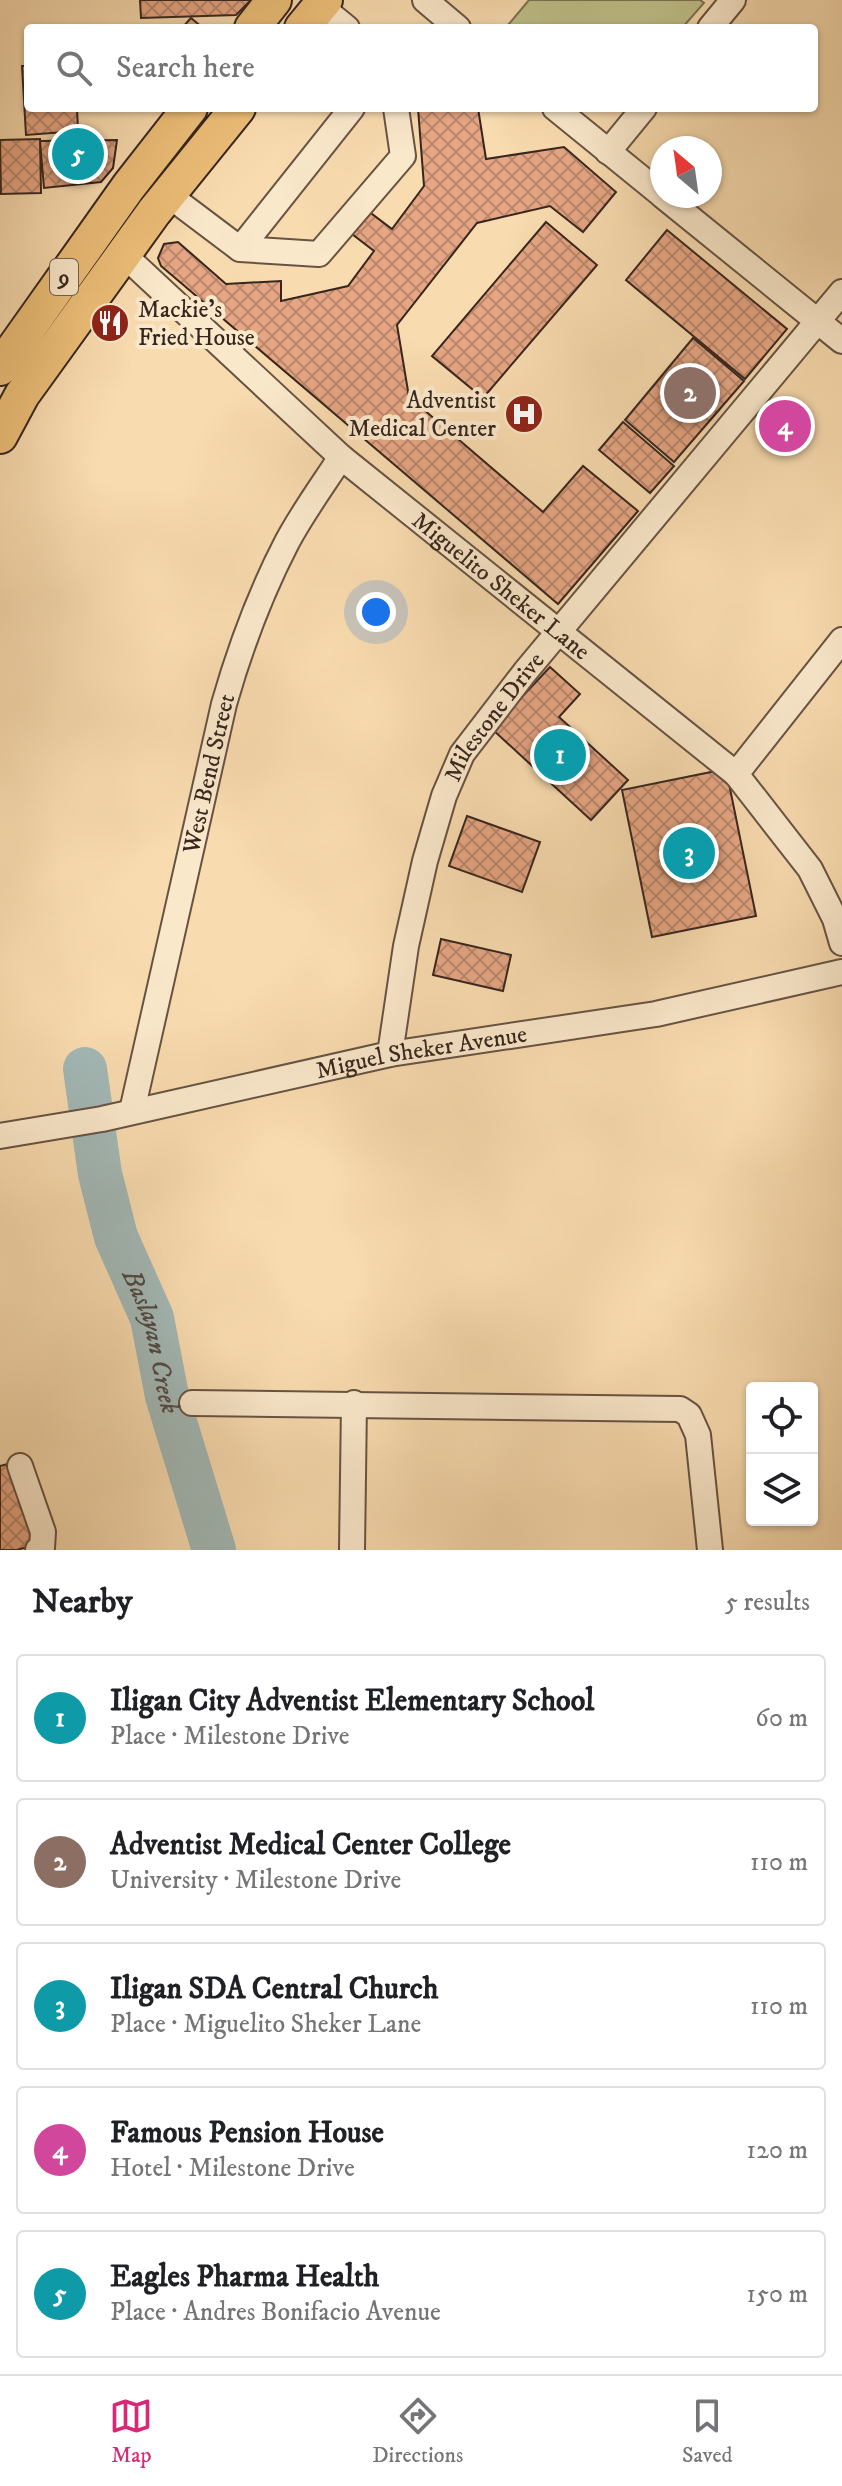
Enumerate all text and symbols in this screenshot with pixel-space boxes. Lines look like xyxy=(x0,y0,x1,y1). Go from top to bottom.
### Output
search box xyxy=(24,24,818,112)
icon: search xyxy=(52,46,96,90)
text: Search here xyxy=(116,50,255,87)
pin: 5 xyxy=(52,124,104,184)
north arrow xyxy=(650,136,722,208)
road number: 9 xyxy=(50,259,78,295)
place label: Mackie's Fried House xyxy=(138,295,255,353)
restaurant icon: Mackie's Fried House xyxy=(89,302,131,344)
pin: 2 xyxy=(664,363,716,423)
place label: Adventist Medical Center xyxy=(349,386,496,444)
hospital icon: Adventist Medical Center xyxy=(503,393,545,435)
pin: 4 xyxy=(759,396,811,456)
street label: Miguelito Sheker Lane xyxy=(406,506,596,667)
your location xyxy=(356,592,396,632)
street label: Milestone Drive xyxy=(438,646,551,786)
street label: West Bend Street xyxy=(176,690,242,858)
pin: 1 xyxy=(534,725,586,785)
pin: 3 xyxy=(663,823,715,883)
street label: Miguel Sheker Avenue xyxy=(313,1020,529,1086)
water label: Baslayan Creek xyxy=(114,1263,186,1418)
map controls xyxy=(746,1382,818,1526)
button: locate xyxy=(746,1382,818,1454)
button: layers xyxy=(746,1454,818,1526)
text: Nearby xyxy=(32,1581,133,1623)
text: 5 results xyxy=(725,1586,810,1619)
text: Iligan City Adventist Elementary School xyxy=(110,1683,594,1720)
text: 1 xyxy=(55,1702,65,1735)
text: 60 m xyxy=(755,1702,808,1735)
text: Place · Milestone Drive xyxy=(110,1720,350,1753)
text: Adventist Medical Center College xyxy=(110,1827,511,1864)
text: 2 xyxy=(54,1846,66,1879)
text: 110 m xyxy=(750,1846,808,1879)
text: University · Milestone Drive xyxy=(110,1864,401,1897)
text: Iligan SDA Central Church xyxy=(110,1971,438,2008)
text: 3 xyxy=(55,1990,65,2023)
text: 110 m xyxy=(750,1990,808,2023)
text: Place · Miguelito Sheker Lane xyxy=(110,2008,421,2041)
text: Famous Pension House xyxy=(110,2115,384,2152)
text: 4 xyxy=(53,2134,67,2167)
text: 120 m xyxy=(747,2134,808,2167)
text: Hotel · Milestone Drive xyxy=(110,2152,355,2185)
text: Eagles Pharma Health xyxy=(110,2259,379,2296)
text: 5 xyxy=(54,2278,66,2311)
text: 150 m xyxy=(747,2278,808,2311)
text: Place · Andres Bonifacio Avenue xyxy=(110,2296,441,2329)
tab: Map xyxy=(109,2394,153,2469)
tab: Directions xyxy=(372,2394,463,2469)
tab: Saved xyxy=(682,2394,733,2469)

